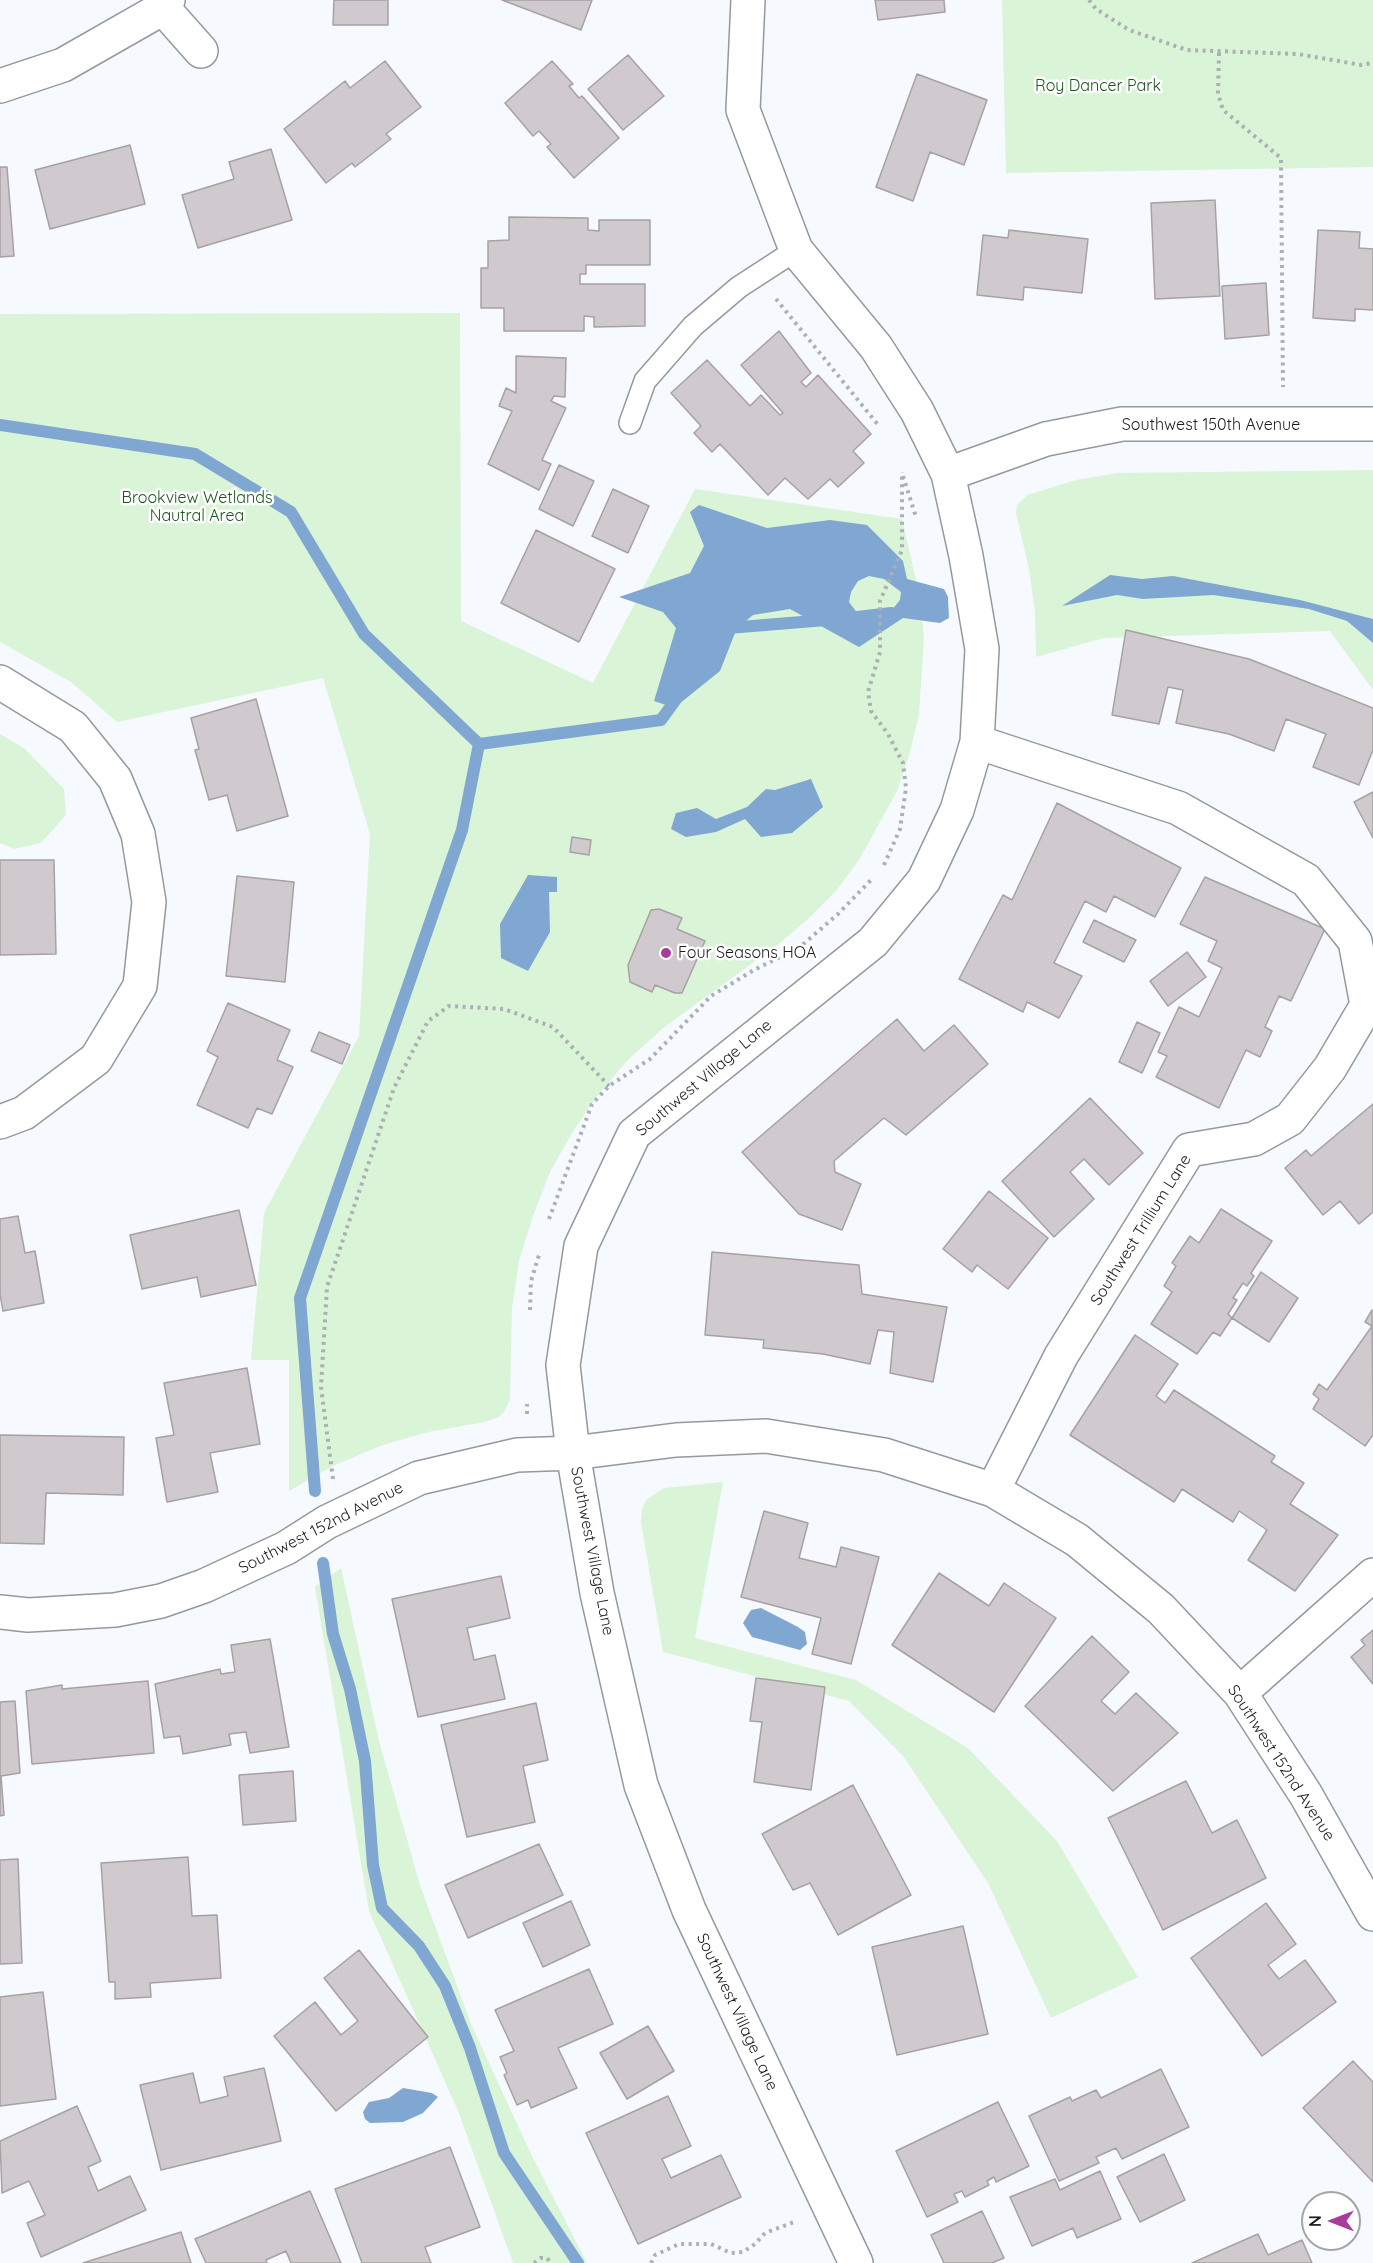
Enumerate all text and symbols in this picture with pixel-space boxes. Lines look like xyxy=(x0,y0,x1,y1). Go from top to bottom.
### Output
park label: Roy Dancer Park xyxy=(1035,76,1161,96)
street label: Southwest 150th Avenue xyxy=(1122,415,1300,435)
park label: Brookview Wetlands Nautral Area xyxy=(122,488,272,526)
place label: Four Seasons HOA xyxy=(678,943,816,963)
marker: Four Seasons HOA xyxy=(659,946,673,960)
street label: Southwest Village Lane xyxy=(632,1016,776,1140)
street label: Southwest Trillium Lane xyxy=(1087,1151,1195,1309)
street label: Southwest Village Lane xyxy=(566,1465,618,1637)
street label: Southwest 152nd Avenue xyxy=(235,1478,407,1578)
street label: Southwest 152nd Avenue xyxy=(1223,1681,1339,1845)
street label: Southwest Village Lane xyxy=(692,1930,782,2094)
north arrow xyxy=(1301,2191,1361,2251)
text: N xyxy=(1305,2215,1325,2227)

